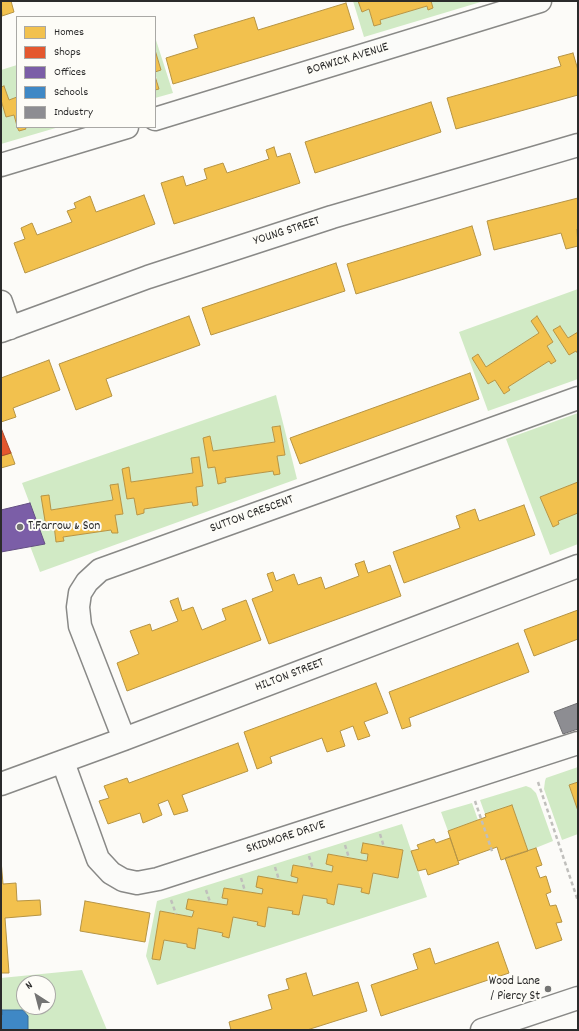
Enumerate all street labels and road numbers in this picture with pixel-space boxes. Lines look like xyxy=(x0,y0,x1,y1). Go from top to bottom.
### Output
street label: BORWICK AVENUE xyxy=(305,40,391,80)
street label: YOUNG STREET xyxy=(252,214,322,250)
street label: SUTTON CRESCENT xyxy=(208,493,296,537)
street label: HILTON STREET xyxy=(253,656,327,696)
street label: SKIDMORE DRIVE xyxy=(245,818,327,858)

